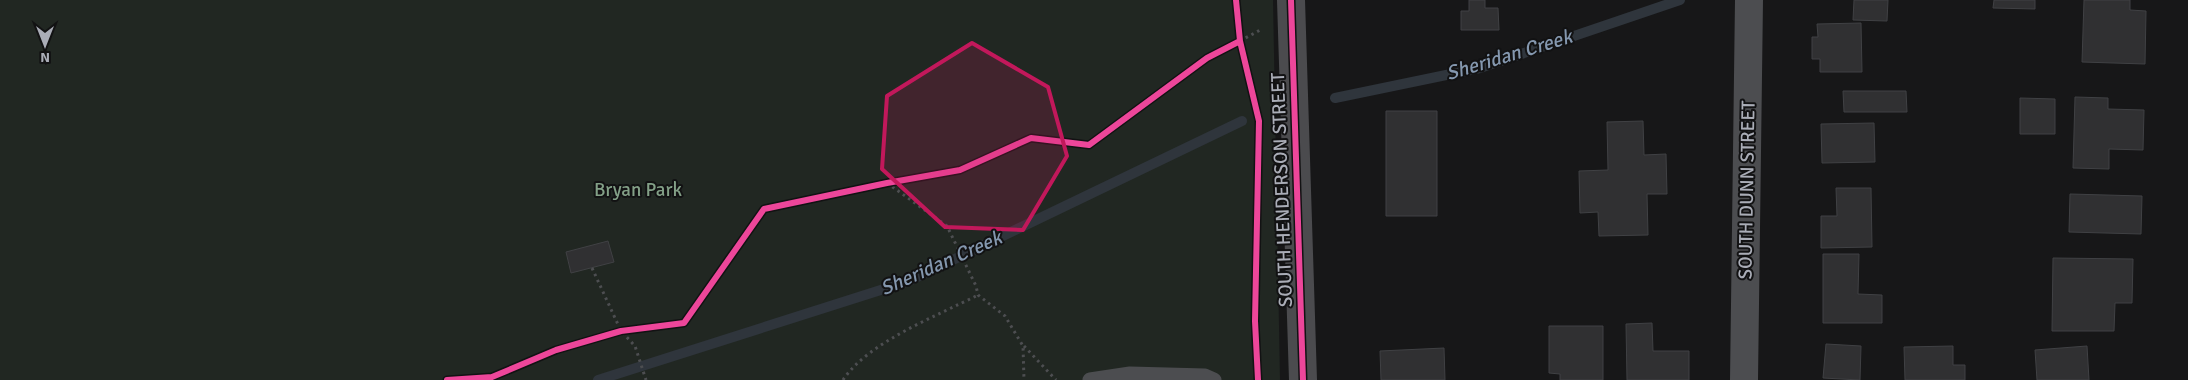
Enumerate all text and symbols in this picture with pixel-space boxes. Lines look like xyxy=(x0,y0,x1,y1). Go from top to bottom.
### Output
north arrow xyxy=(20,20,70,70)
water label: Sheridan Creek xyxy=(1443,23,1577,86)
text: N xyxy=(40,49,50,66)
street label: SOUTH HENDERSON STREET xyxy=(1266,72,1298,308)
street label: SOUTH DUNN STREET xyxy=(1733,100,1761,280)
park label: Bryan Park xyxy=(594,178,682,202)
water label: Sheridan Creek xyxy=(876,224,1007,301)

